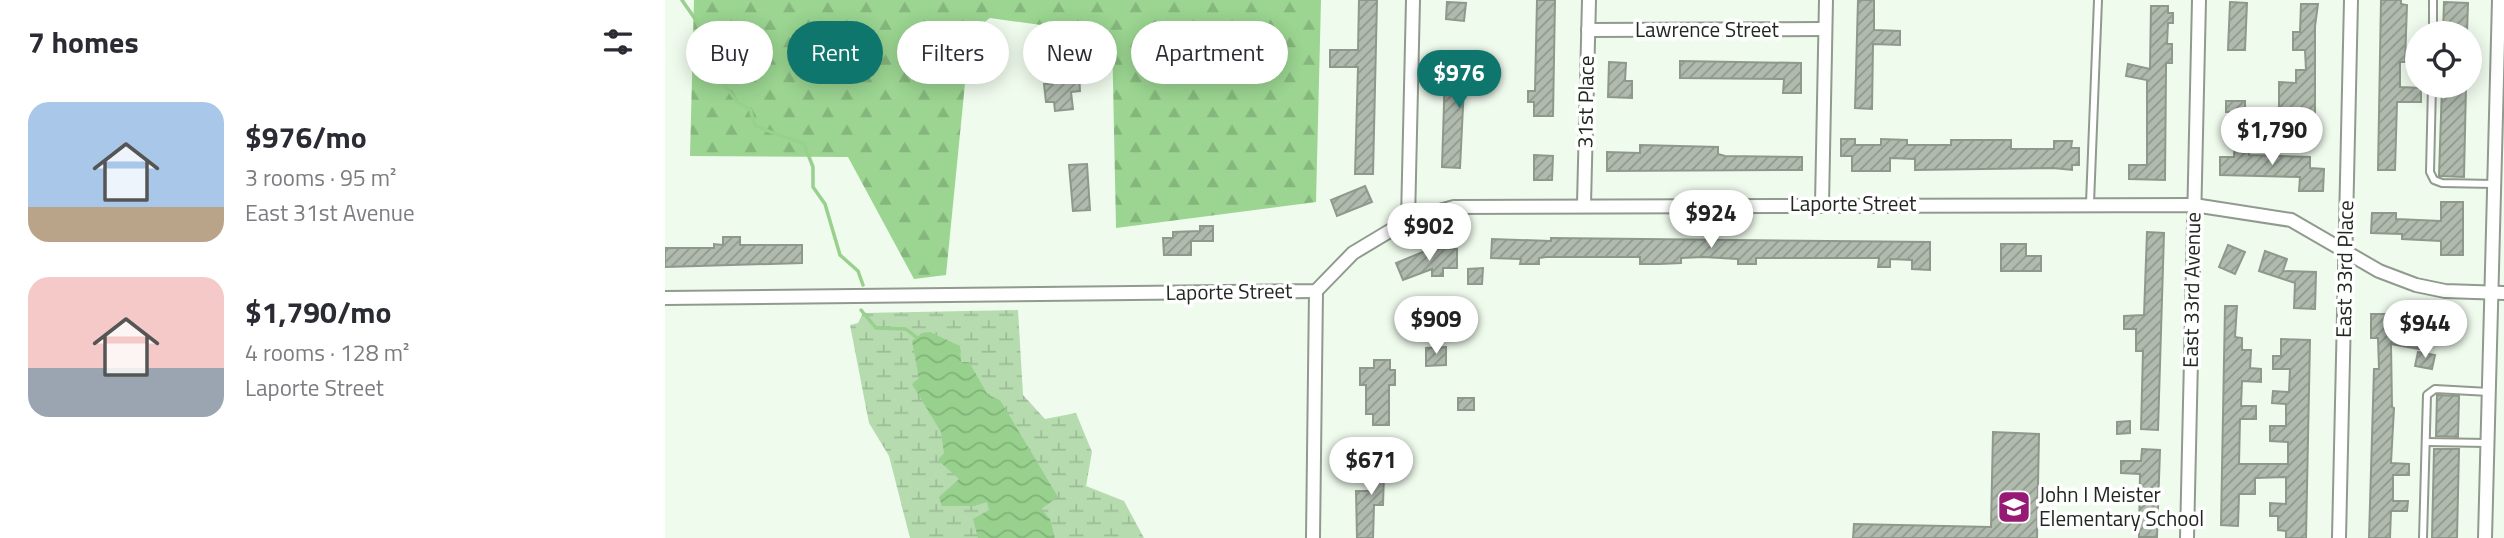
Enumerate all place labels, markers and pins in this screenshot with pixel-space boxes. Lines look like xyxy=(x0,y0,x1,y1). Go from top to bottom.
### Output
pin: $976 xyxy=(1418,50,1500,110)
pin: $1,790 xyxy=(2215,108,2329,167)
pin: $924 xyxy=(1670,190,1752,250)
pin: $902 xyxy=(1388,204,1470,263)
pin: $909 xyxy=(1395,296,1477,356)
pin: $944 xyxy=(2384,300,2466,360)
pin: $671 xyxy=(1330,438,1412,497)
place label: John I Meister Elementary School xyxy=(2039,478,2204,534)
school or university icon: John I Meister Elementary School xyxy=(1995,488,2033,526)

